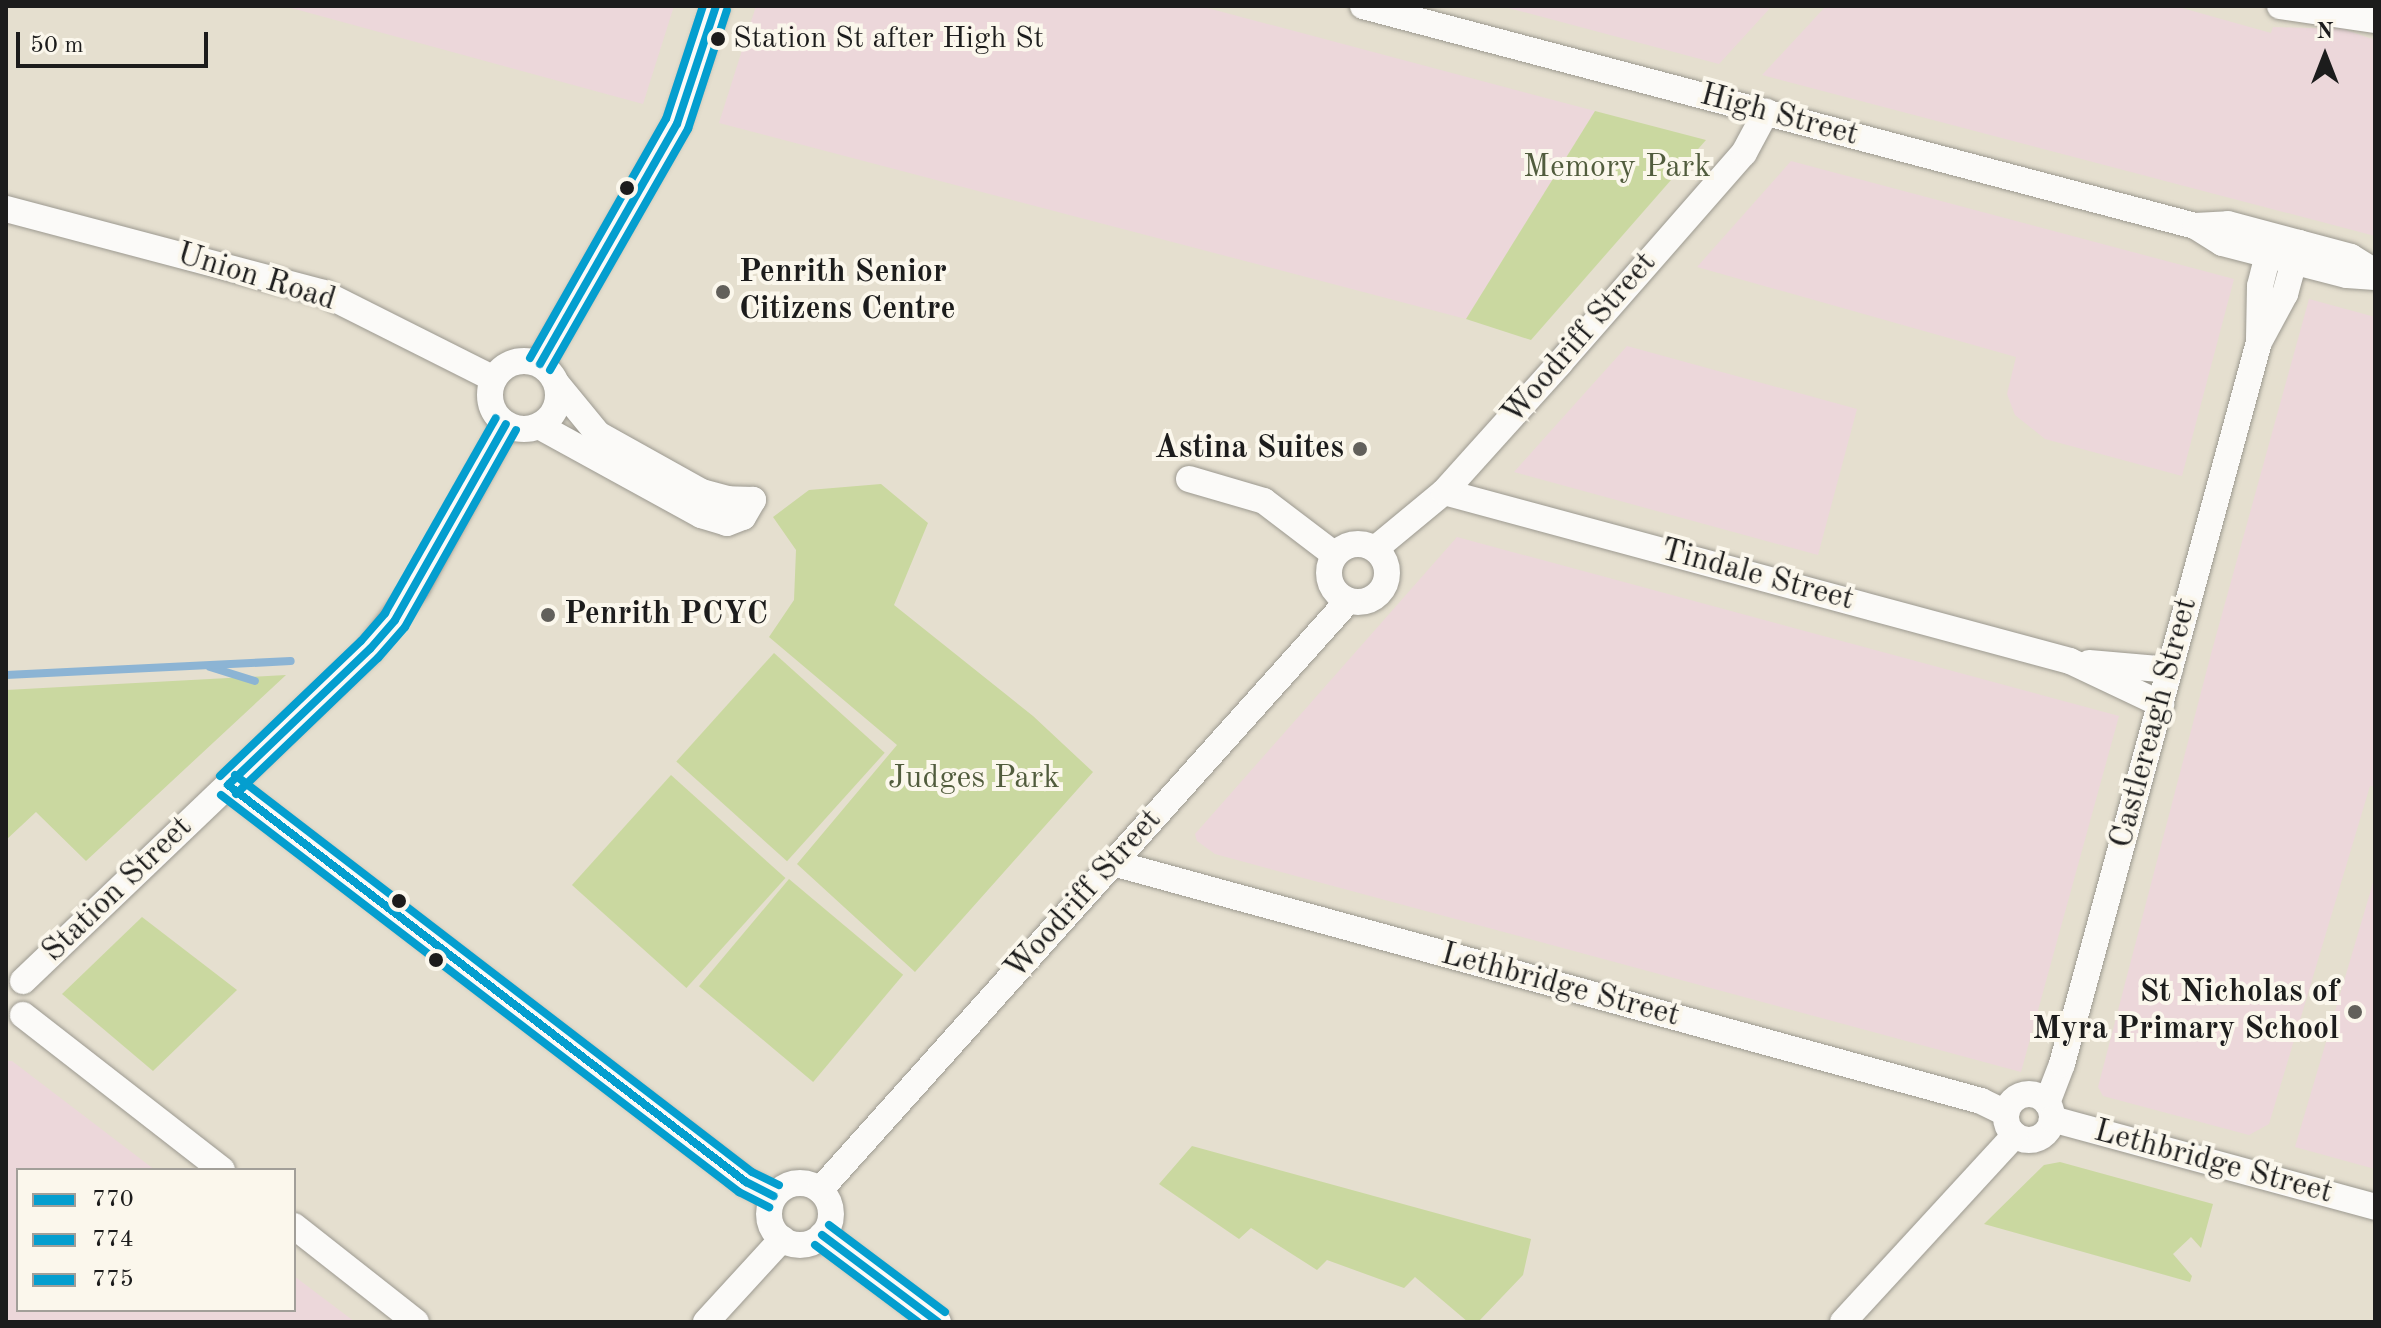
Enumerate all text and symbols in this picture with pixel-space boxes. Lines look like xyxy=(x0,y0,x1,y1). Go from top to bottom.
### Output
scale bar xyxy=(20,16,212,66)
north arrow xyxy=(2285,16,2365,96)
place label: Station St after High St xyxy=(733,21,1044,57)
text: N xyxy=(2317,21,2333,43)
marker: Station St after High St xyxy=(710,31,726,47)
text: 50 m xyxy=(30,34,84,58)
street label: High Street xyxy=(1696,76,1862,156)
park label: Memory Park xyxy=(1523,149,1711,187)
unlabelled marker xyxy=(619,180,635,196)
street label: Union Road xyxy=(172,236,340,320)
street label: Woodriff Street xyxy=(1495,245,1665,433)
place label: Penrith Senior Citizens Centre xyxy=(739,255,956,330)
marker: Penrith Senior Citizens Centre xyxy=(714,283,732,301)
place label: Astina Suites xyxy=(1155,430,1344,468)
marker: Astina Suites xyxy=(1351,440,1369,458)
street label: Tindale Street xyxy=(1656,532,1858,620)
street label: Castlereagh Street xyxy=(2103,594,2207,852)
place label: Penrith PCYC xyxy=(564,596,768,634)
marker: Penrith PCYC xyxy=(539,606,557,624)
park label: Judges Park xyxy=(888,760,1060,798)
street label: Woodriff Street xyxy=(997,802,1171,988)
street label: Station Street xyxy=(35,809,201,971)
unlabelled marker xyxy=(391,893,407,909)
street label: Lethbridge Street xyxy=(1437,936,1683,1036)
unlabelled marker xyxy=(428,952,444,968)
place label: St Nicholas of Myra Primary School xyxy=(2033,975,2339,1050)
marker: St Nicholas of Myra Primary School xyxy=(2346,1003,2364,1021)
street label: Lethbridge Street xyxy=(2090,1113,2336,1213)
legend xyxy=(16,1168,296,1312)
text: 770 xyxy=(92,1188,134,1212)
text: 774 xyxy=(92,1228,134,1252)
text: 775 xyxy=(92,1268,134,1292)

